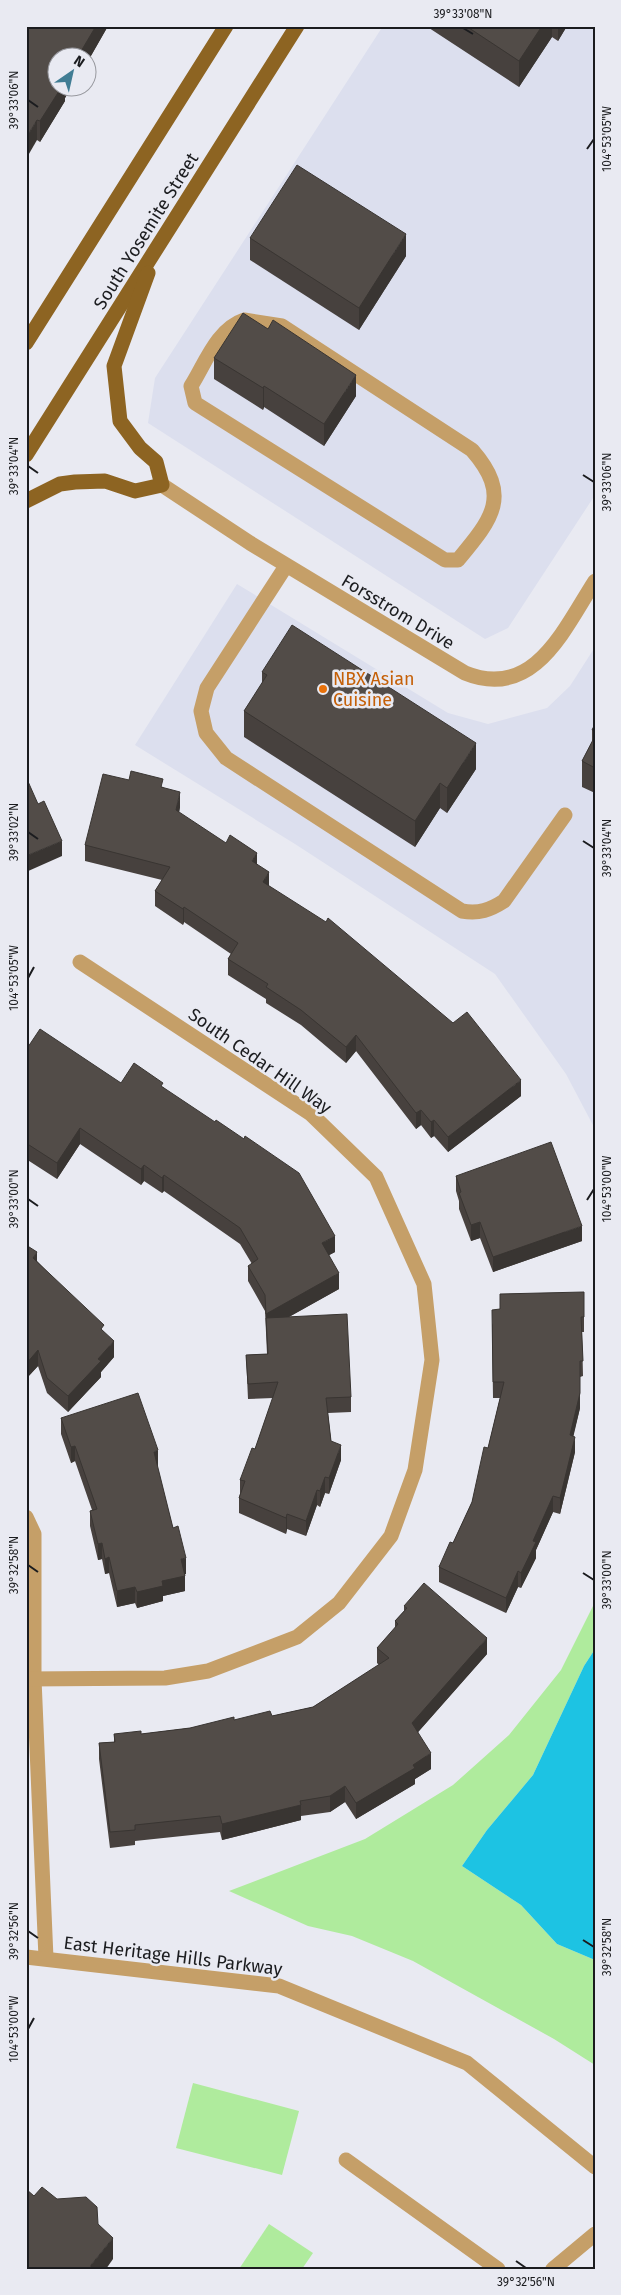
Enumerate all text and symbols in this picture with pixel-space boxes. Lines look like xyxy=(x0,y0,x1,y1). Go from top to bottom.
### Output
text: 39°33'08"N xyxy=(433,7,493,21)
north arrow xyxy=(48,48,98,98)
text: N xyxy=(70,52,88,71)
text: 39°33'06"N xyxy=(7,71,21,129)
text: 104°53'05"W xyxy=(600,106,614,172)
street label: South Yosemite Street xyxy=(89,148,203,313)
text: 39°33'04"N xyxy=(7,437,21,495)
text: 39°33'06"N xyxy=(600,453,614,511)
street label: Forsstrom Drive xyxy=(338,570,458,654)
place label: NBX Asian Cuisine xyxy=(333,668,415,711)
marker: NBX Asian Cuisine xyxy=(317,683,329,695)
text: 39°33'02"N xyxy=(7,803,21,861)
text: 39°33'04"N xyxy=(600,819,614,877)
text: 104°53'05"W xyxy=(7,945,21,1011)
street label: South Cedar Hill Way xyxy=(184,1003,336,1119)
text: 104°53'00"W xyxy=(600,1155,614,1222)
text: 39°33'00"N xyxy=(7,1169,21,1229)
text: 39°32'58"N xyxy=(7,1536,21,1594)
text: 39°33'00"N xyxy=(600,1550,614,1610)
text: 39°32'56"N xyxy=(7,1902,21,1960)
text: 39°32'58"N xyxy=(600,1918,614,1976)
street label: East Heritage Hills Parkway xyxy=(63,1932,284,1980)
text: 104°53'00"W xyxy=(7,1995,21,2062)
text: 39°32'56"N xyxy=(497,2275,555,2289)

